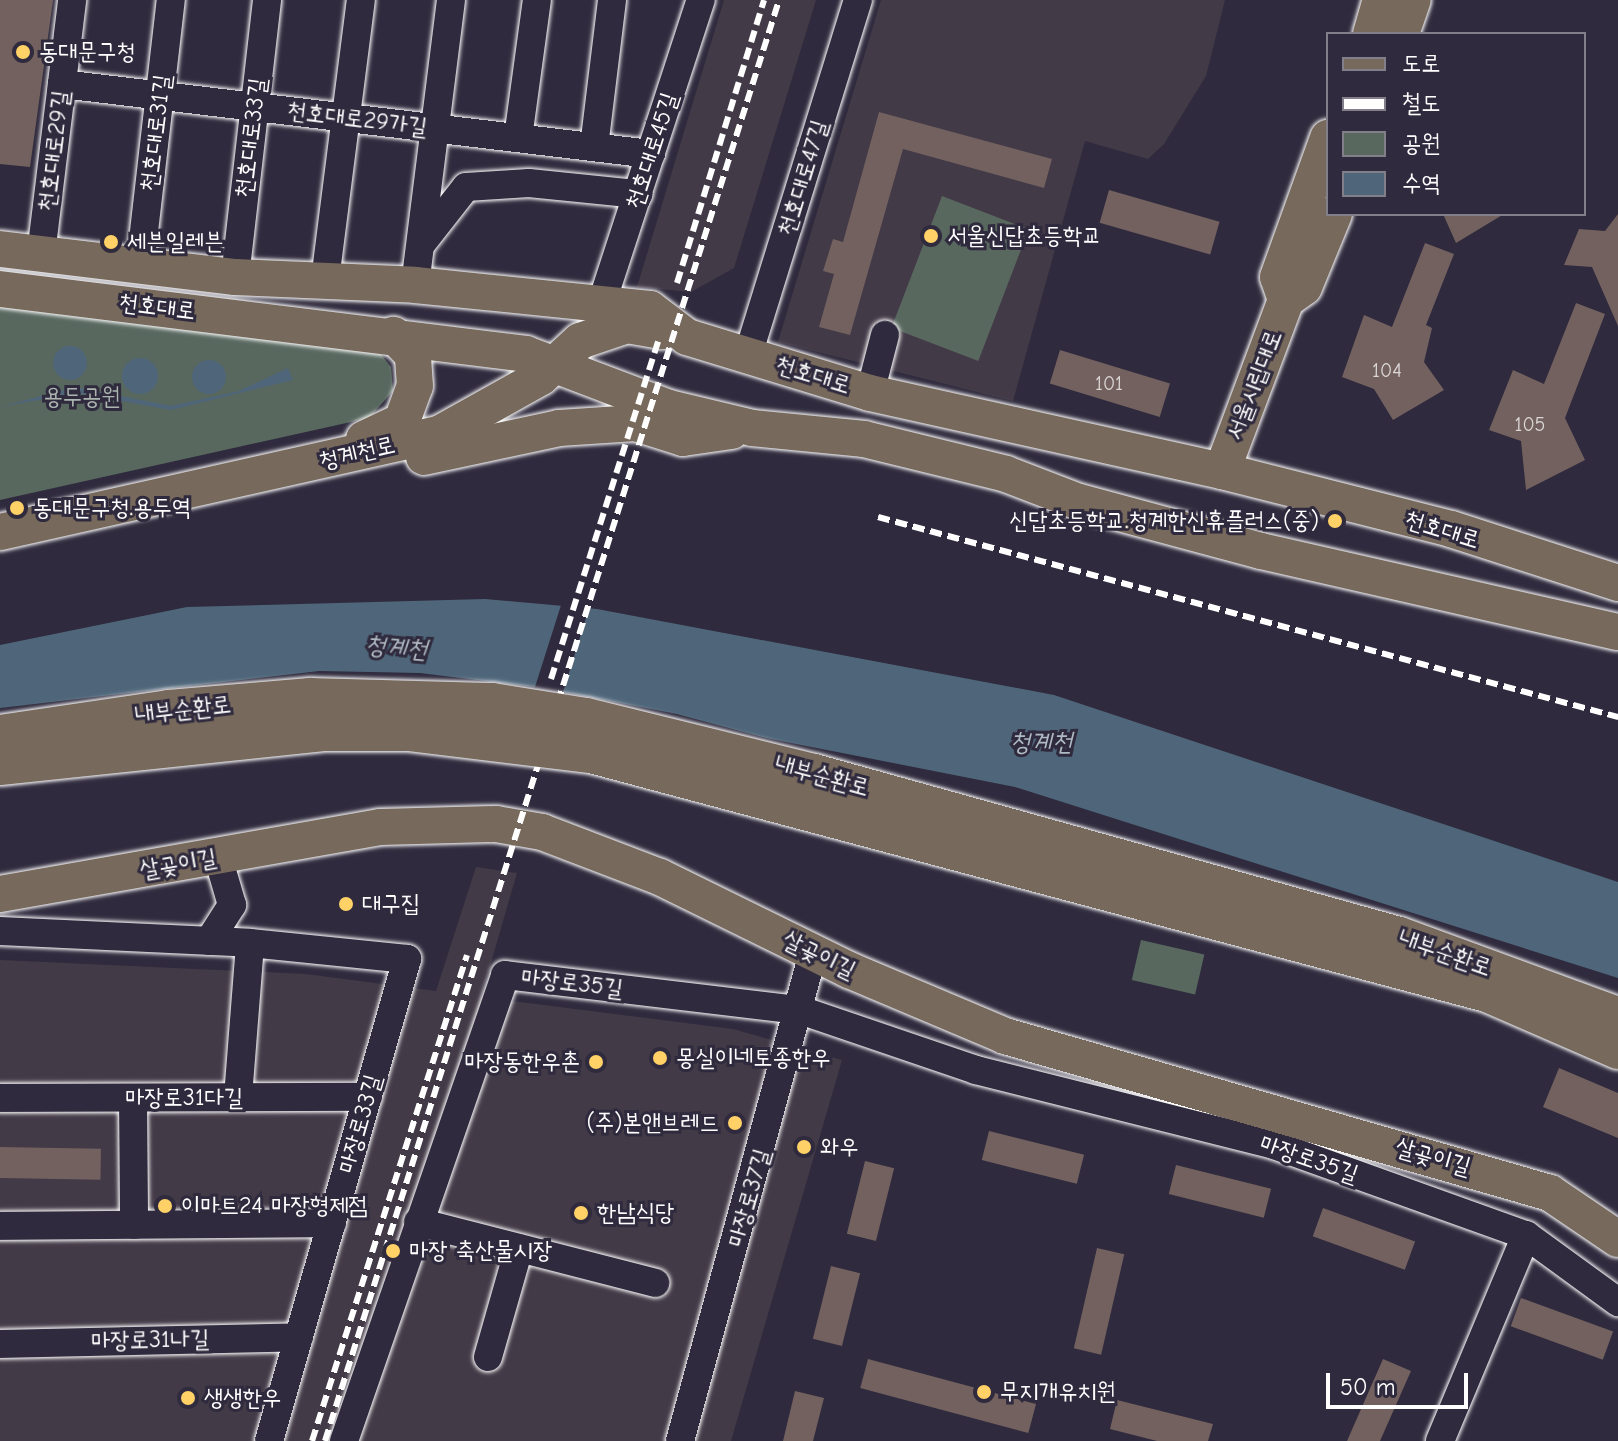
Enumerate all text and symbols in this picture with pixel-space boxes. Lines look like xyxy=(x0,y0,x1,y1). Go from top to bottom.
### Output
legend xyxy=(1326,32,1586,216)
place label: 동대문구청 xyxy=(39,38,136,66)
marker: 동대문구청 xyxy=(14,43,32,61)
text: 도로 xyxy=(1402,49,1441,77)
street label: 천호대로31길 xyxy=(135,73,177,193)
street label: 천호대로33길 xyxy=(229,76,273,200)
street label: 천호대로29길 xyxy=(32,89,76,213)
street label: 천호대로45길 xyxy=(620,89,684,213)
text: 철도 xyxy=(1402,89,1441,117)
street label: 천호대로29가길 xyxy=(285,96,429,142)
street label: 천호대로47길 xyxy=(772,117,834,239)
text: 공원 xyxy=(1402,129,1441,157)
text: 수역 xyxy=(1402,169,1441,197)
place label: 서울신답초등학교 xyxy=(947,222,1102,250)
marker: 서울신답초등학교 xyxy=(922,227,940,245)
place label: 세븐일레븐 xyxy=(127,228,224,256)
marker: 세븐일레븐 xyxy=(102,233,120,251)
street label: 천호대로 xyxy=(117,288,197,326)
street label: 서울시립대로 xyxy=(1220,326,1288,444)
street label: 천호대로 xyxy=(772,350,854,400)
house number: 104 xyxy=(1372,358,1402,382)
house number: 101 xyxy=(1095,371,1123,395)
park label: 용두공원 xyxy=(43,383,121,411)
house number: 105 xyxy=(1515,412,1545,436)
street label: 청계천로 xyxy=(316,430,398,476)
place label: 동대문구청.용두역 xyxy=(33,494,191,522)
marker: 동대문구청.용두역 xyxy=(8,499,26,517)
street label: 천호대로 xyxy=(1401,505,1483,555)
place label: 신답초등학교.청계한신휴플러스(중) xyxy=(1009,507,1319,535)
marker: 신답초등학교.청계한신휴플러스(중) xyxy=(1326,512,1344,530)
water label: 청계천 xyxy=(363,630,429,666)
street label: 내부순환로 xyxy=(133,690,233,730)
water label: 청계천 xyxy=(1010,727,1072,759)
street label: 내부순환로 xyxy=(772,750,872,802)
street label: 살곶이길 xyxy=(137,843,219,885)
place label: 대구집 xyxy=(362,890,420,918)
marker: 대구집 xyxy=(337,895,355,913)
street label: 내부순환로 xyxy=(1395,924,1495,982)
street label: 살곶이길 xyxy=(778,925,860,985)
street label: 마장로35길 xyxy=(519,962,625,1004)
place label: 몽실이네토종한우 xyxy=(676,1044,830,1072)
place label: 마장동한우촌 xyxy=(464,1048,580,1076)
marker: 몽실이네토종한우 xyxy=(651,1049,669,1067)
marker: 마장동한우촌 xyxy=(587,1053,605,1071)
street label: 마장로33길 xyxy=(332,1071,388,1177)
street label: 마장로31다길 xyxy=(125,1084,243,1112)
place label: (주)본앤브레드 xyxy=(587,1109,719,1137)
marker: (주)본앤브레드 xyxy=(726,1114,744,1132)
street label: 마장로35길 xyxy=(1256,1129,1362,1189)
place label: 와우 xyxy=(820,1133,859,1161)
street label: 살곶이길 xyxy=(1392,1133,1474,1181)
marker: 와우 xyxy=(795,1138,813,1156)
street label: 마장로37길 xyxy=(721,1146,777,1250)
place label: 이마트24 마장형제점 xyxy=(181,1192,368,1220)
marker: 이마트24 마장형제점 xyxy=(156,1197,174,1215)
place label: 한남식당 xyxy=(597,1199,674,1227)
marker: 한남식당 xyxy=(572,1204,590,1222)
place label: 마장 축산물시장 xyxy=(409,1237,552,1265)
marker: 마장 축산물시장 xyxy=(384,1242,402,1260)
street label: 마장로31나길 xyxy=(91,1325,209,1355)
scale bar xyxy=(1330,1357,1472,1407)
text: 50 m xyxy=(1340,1373,1396,1401)
place label: 무지개유치원 xyxy=(1000,1378,1116,1406)
marker: 무지개유치원 xyxy=(975,1383,993,1401)
place label: 생생한우 xyxy=(204,1384,281,1412)
marker: 생생한우 xyxy=(179,1389,197,1407)

